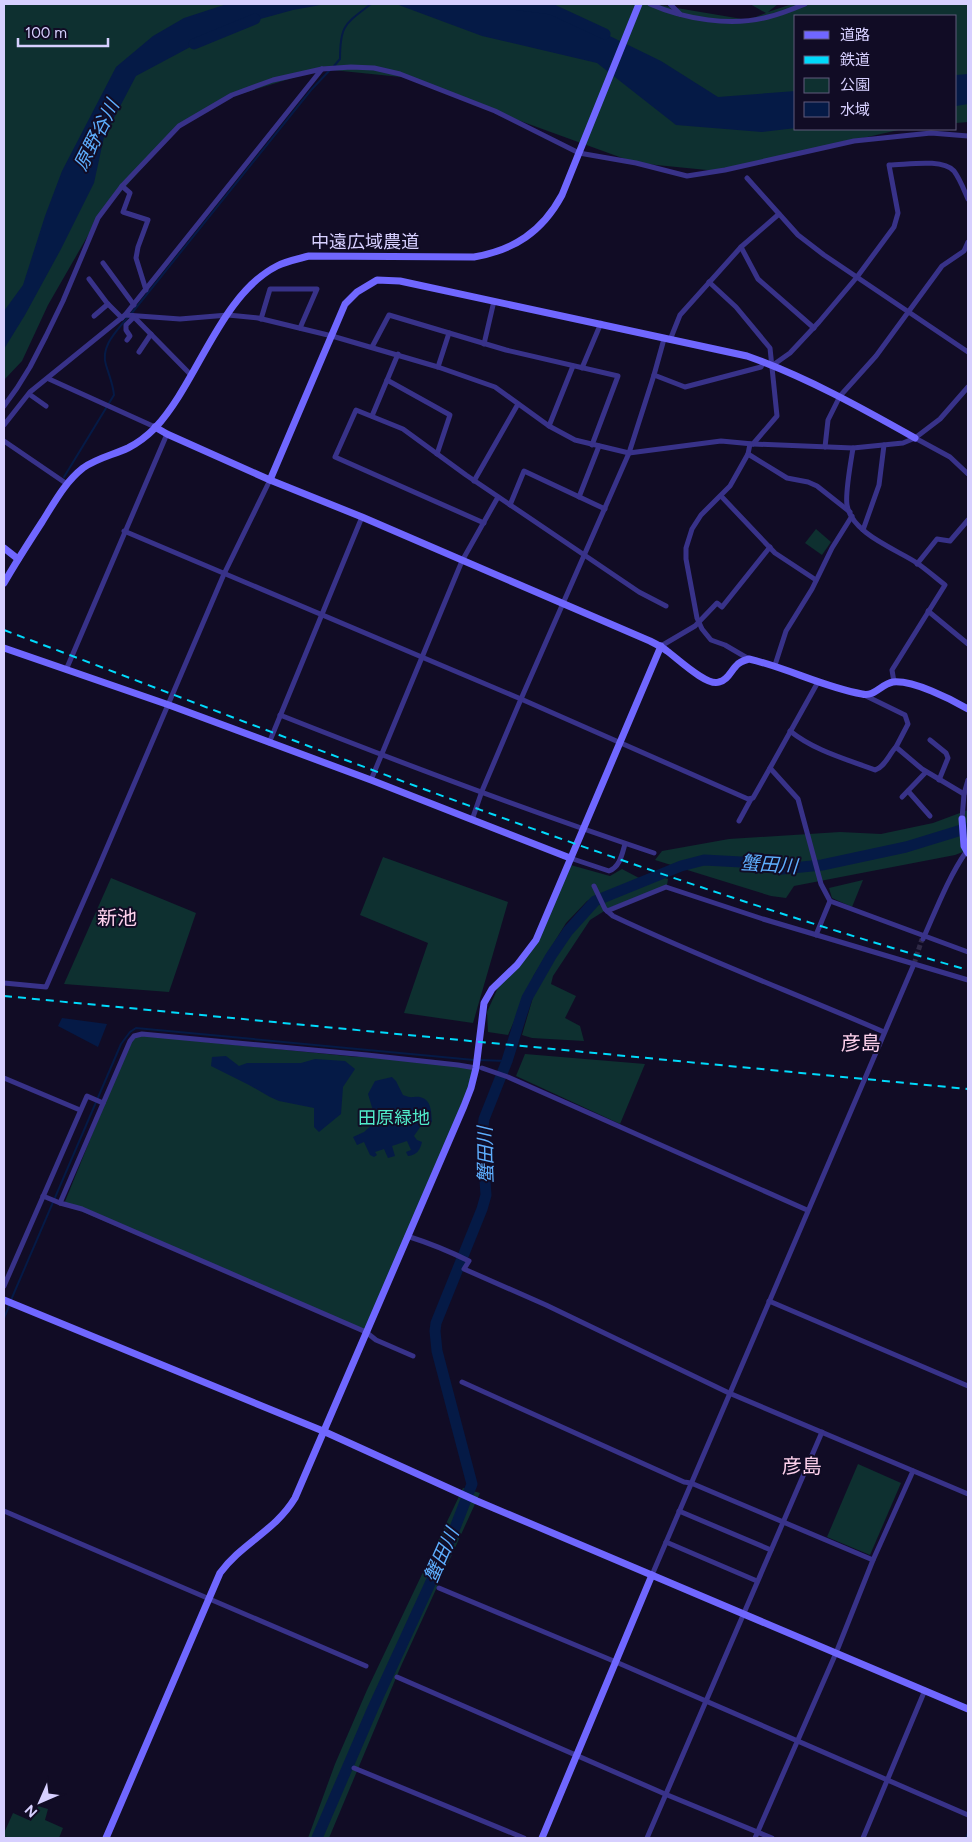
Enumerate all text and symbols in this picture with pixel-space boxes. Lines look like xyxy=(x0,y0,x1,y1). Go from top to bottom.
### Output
scale bar xyxy=(18,15,108,47)
legend xyxy=(794,15,957,130)
text: 100 m xyxy=(25,24,67,42)
text: 道路 xyxy=(840,26,870,44)
text: 鉄道 xyxy=(840,51,870,69)
text: 公園 xyxy=(840,76,870,94)
water label: 原野谷川 xyxy=(69,94,125,174)
text: 水域 xyxy=(840,101,870,119)
street label: 中遠広域農道 xyxy=(311,231,419,253)
water label: 蟹田川 xyxy=(740,851,800,878)
district label: 新池 xyxy=(97,906,137,930)
district label: 彦島 xyxy=(841,1031,881,1055)
park label: 田原緑地 xyxy=(358,1107,430,1129)
water label: 蟹田川 xyxy=(473,1124,497,1184)
district label: 彦島 xyxy=(782,1454,822,1478)
water label: 蟹田川 xyxy=(419,1523,464,1586)
north arrow xyxy=(15,1777,65,1827)
text: N xyxy=(21,1801,41,1821)

